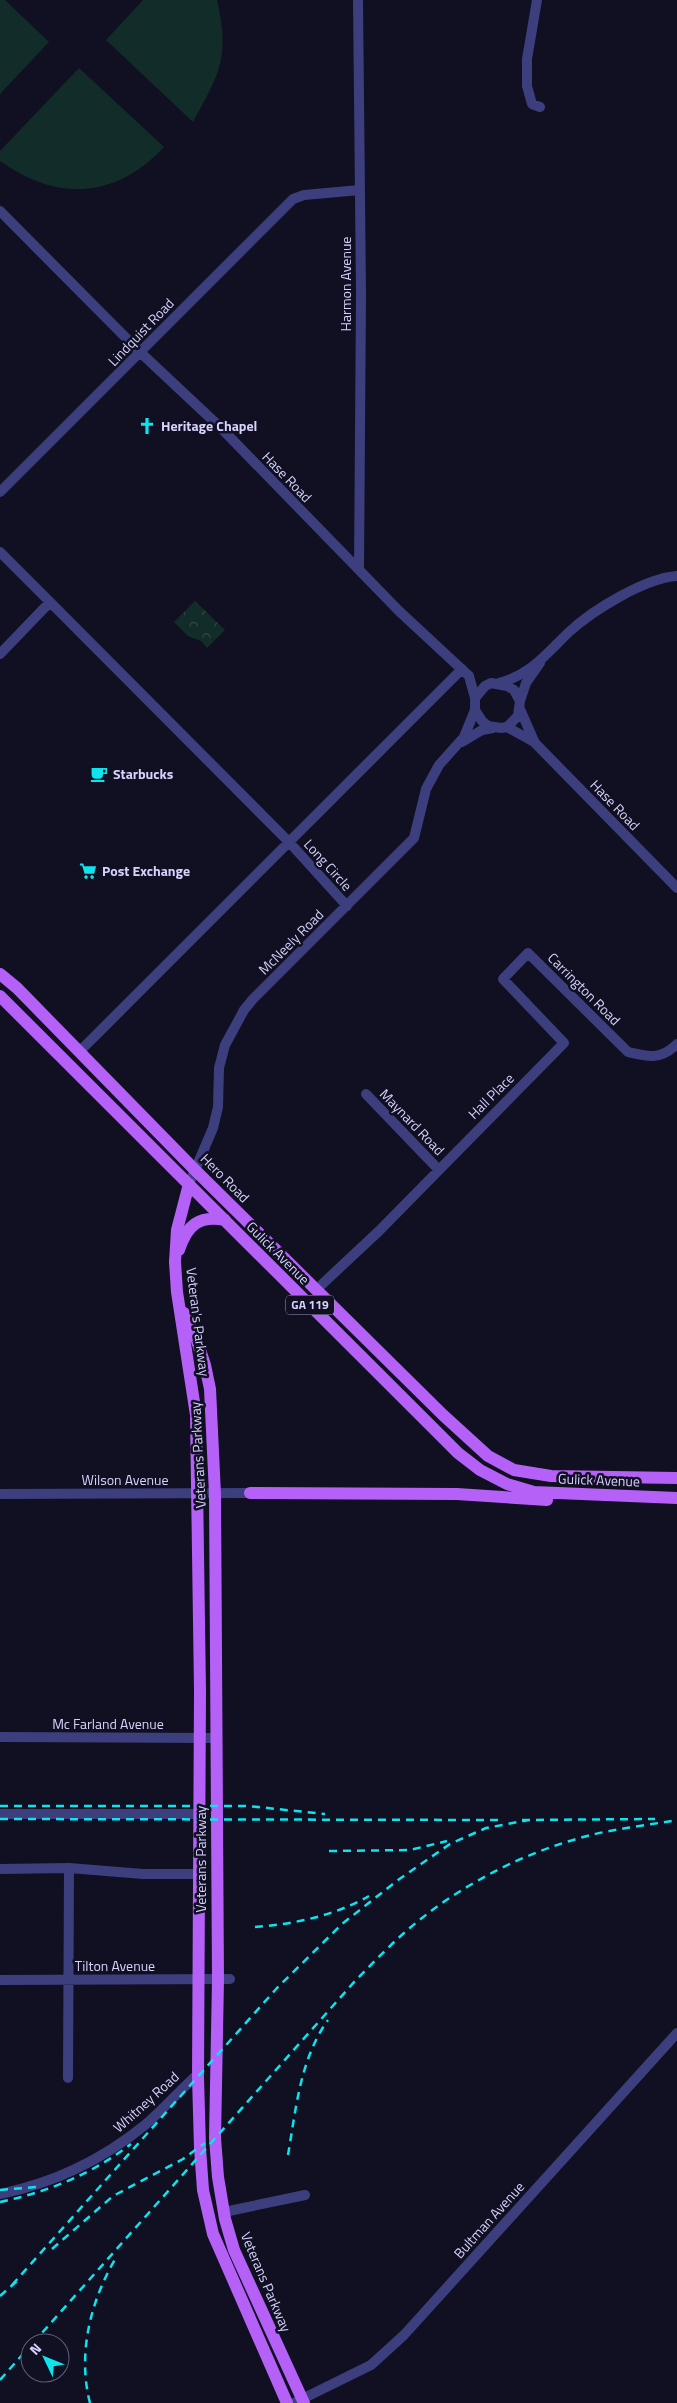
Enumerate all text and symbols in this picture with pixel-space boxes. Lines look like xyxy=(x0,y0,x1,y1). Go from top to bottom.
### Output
street label: Harmon Avenue xyxy=(335,237,356,331)
street label: Lindquist Road xyxy=(103,293,179,370)
place label: Heritage Chapel xyxy=(161,415,257,436)
church icon: Heritage Chapel xyxy=(137,416,157,436)
street label: Hase Road xyxy=(258,447,317,507)
place label: Starbucks xyxy=(113,763,174,784)
cafe icon: Starbucks xyxy=(89,764,109,784)
street label: Hase Road xyxy=(586,775,645,835)
street label: Long Circle xyxy=(299,834,357,895)
place label: Post Exchange xyxy=(102,860,190,881)
supermarket icon: Post Exchange xyxy=(78,861,98,881)
street label: McNeely Road xyxy=(253,904,328,979)
street label: Carrington Road xyxy=(543,948,625,1030)
street label: Hall Place xyxy=(463,1068,518,1123)
street label: Maynard Road xyxy=(375,1084,450,1160)
street label: Hero Road xyxy=(196,1148,255,1207)
street label: Gulick Avenue xyxy=(242,1216,315,1289)
street label: Veteran's Parkway xyxy=(181,1266,216,1378)
road number: GA 119 xyxy=(286,1296,334,1314)
street label: Veterans Parkway xyxy=(184,1401,211,1509)
street label: Gulick Avenue xyxy=(558,1468,640,1491)
street label: Wilson Avenue xyxy=(82,1469,169,1490)
street label: Mc Farland Avenue xyxy=(52,1713,164,1734)
street label: Veterans Parkway xyxy=(190,1805,211,1912)
street label: Tilton Avenue xyxy=(75,1955,155,1976)
street label: Whitney Road xyxy=(108,2066,183,2137)
street label: Bultman Avenue xyxy=(448,2176,529,2263)
street label: Veterans Parkway xyxy=(236,2229,297,2335)
north arrow xyxy=(20,2333,70,2383)
text: N xyxy=(24,2338,46,2360)

